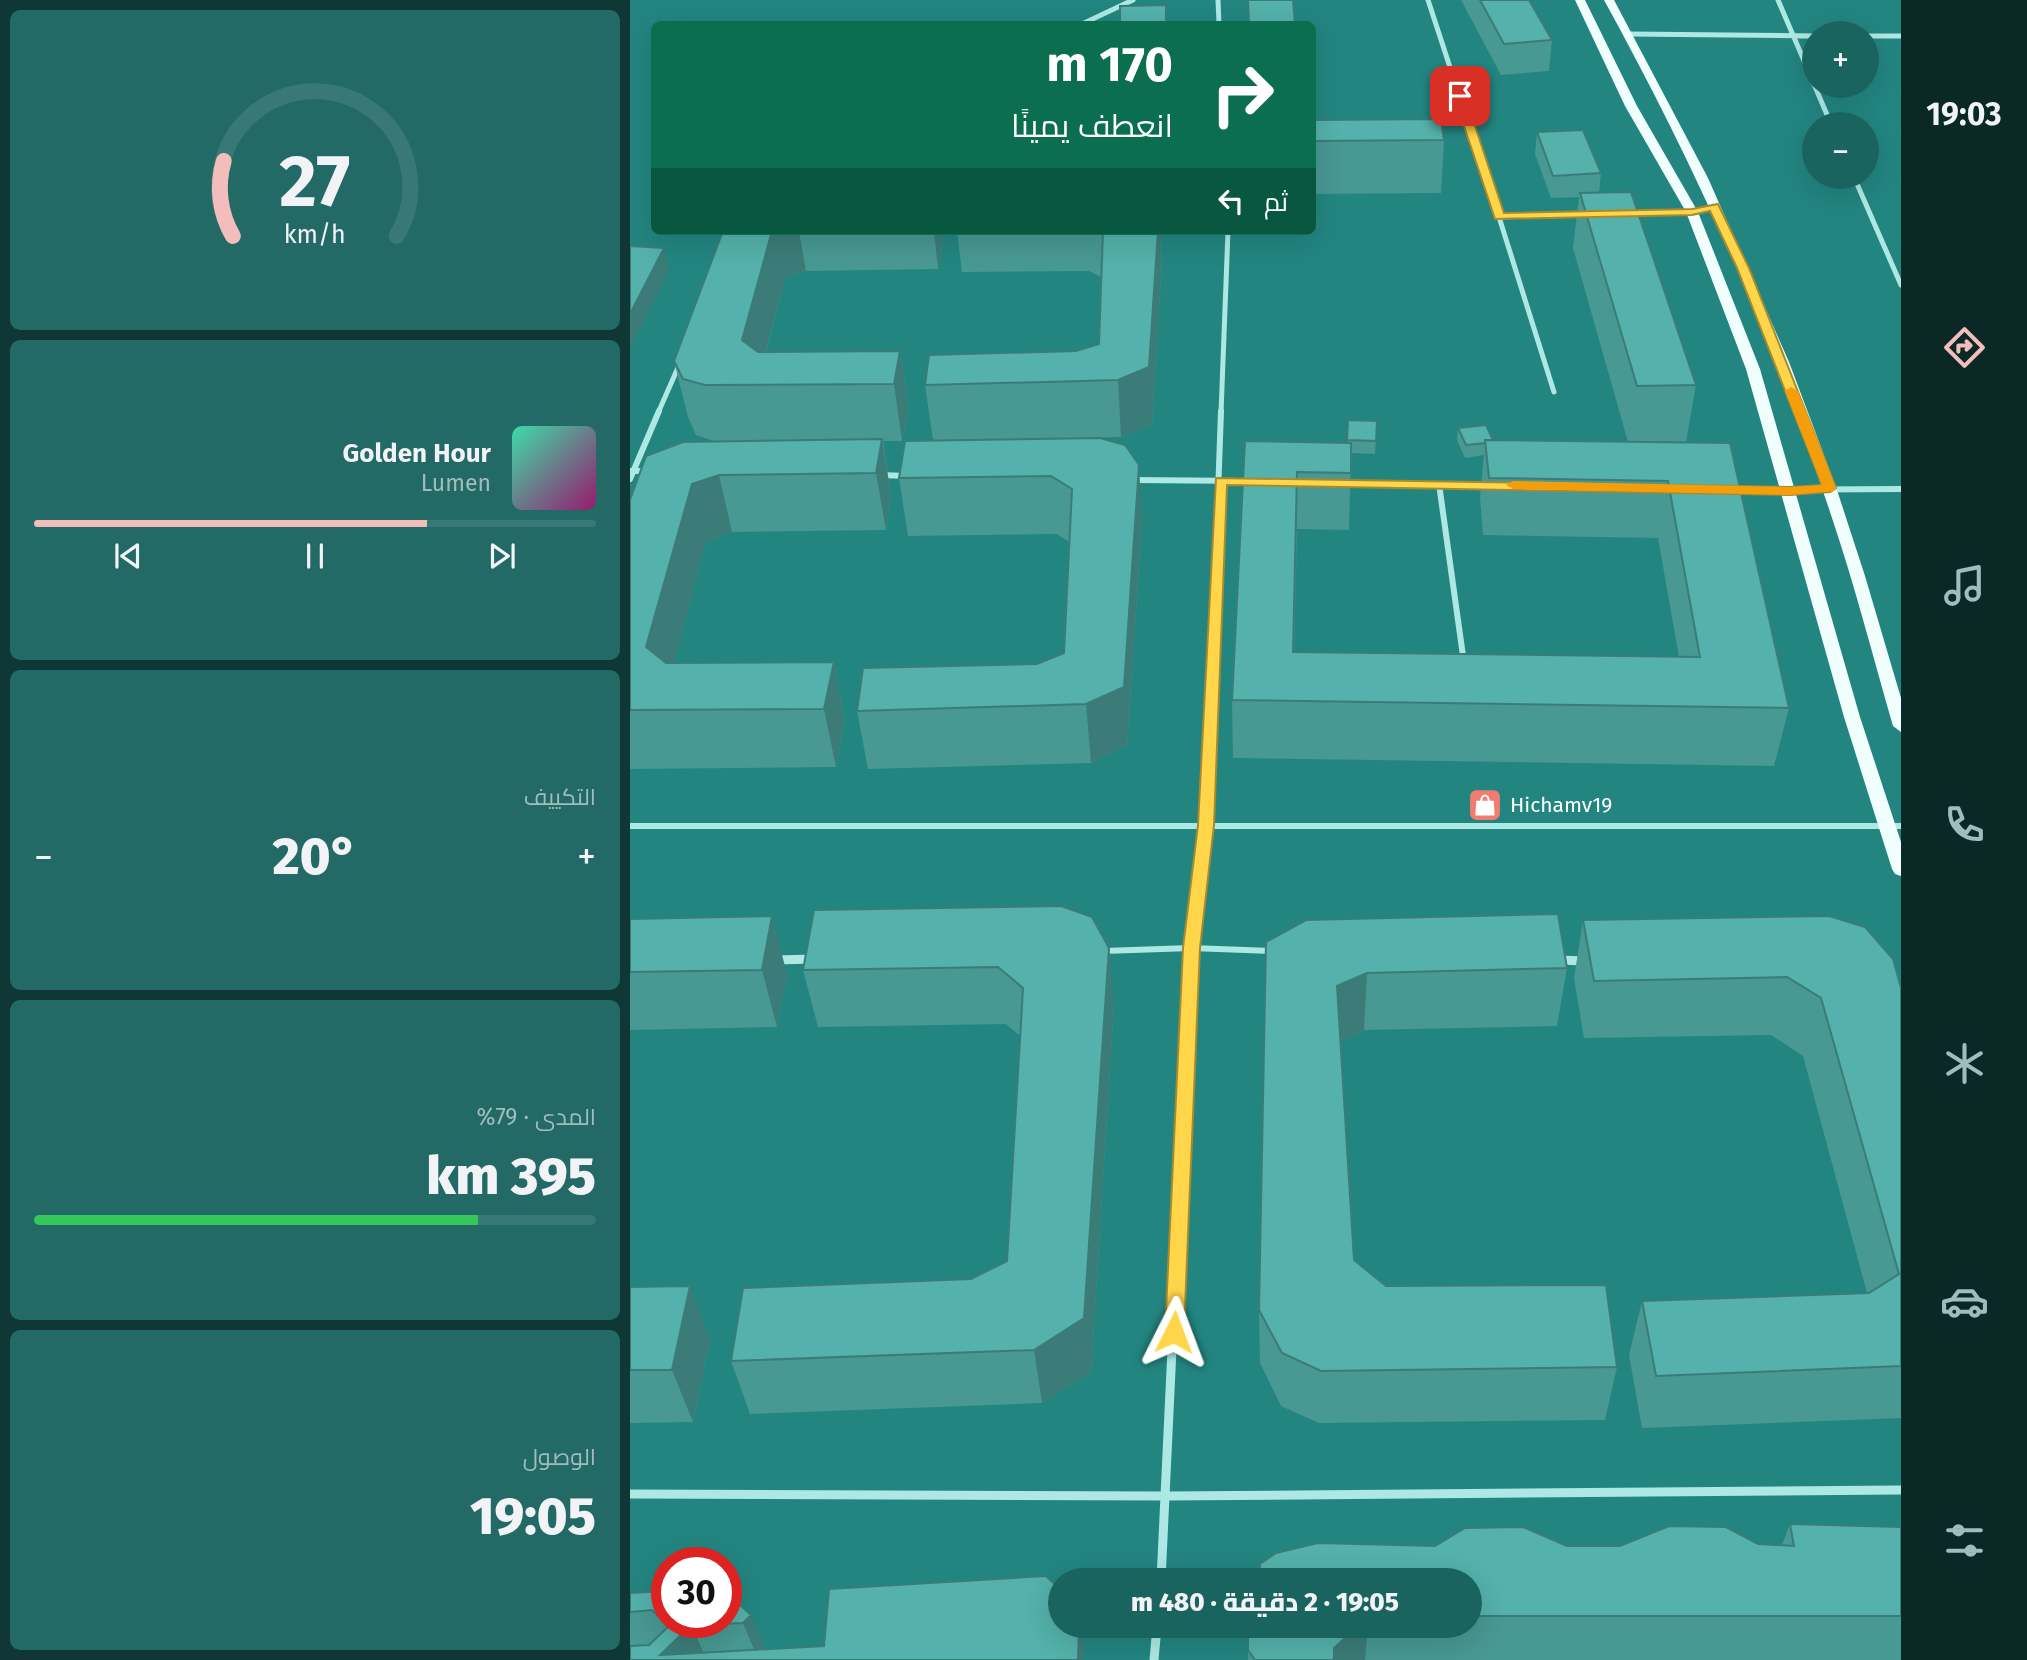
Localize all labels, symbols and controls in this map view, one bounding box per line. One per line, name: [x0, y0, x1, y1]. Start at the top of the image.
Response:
map controls: [1802, 21, 1879, 189]
button: +: [1802, 21, 1879, 98]
text: 170 m: [1046, 35, 1173, 94]
icon: right: [1197, 49, 1288, 140]
pin: [1430, 66, 1490, 126]
icon: arrive: [1441, 77, 1479, 115]
text: 19:03: [1926, 95, 2002, 133]
text: انعطف يمينًا: [1011, 107, 1173, 145]
button: −: [1802, 112, 1879, 189]
text: 27: [280, 138, 350, 225]
icon: left: [1212, 182, 1250, 220]
text: ثم: [1264, 187, 1288, 218]
text: km/h: [284, 220, 346, 250]
icon: directions: [1940, 323, 1989, 372]
text: Golden Hour: [343, 438, 491, 469]
text: Lumen: [421, 469, 491, 497]
icon: previous: [109, 537, 147, 575]
icon: pause: [296, 537, 334, 575]
icon: next: [483, 537, 521, 575]
icon: music: [1940, 561, 1989, 610]
text: التكييف: [524, 783, 596, 811]
shop icon: Hichamv19: [1466, 786, 1504, 824]
place label: Hichamv19: [1510, 792, 1612, 818]
icon: phone: [1940, 800, 1989, 849]
text: 20°: [272, 825, 358, 888]
text: −: [34, 834, 53, 880]
text: +: [577, 834, 596, 880]
icon: climate: [1940, 1039, 1989, 1088]
text: المدى · 79%: [476, 1103, 596, 1131]
text: 395 km: [426, 1145, 596, 1208]
icon: car: [1940, 1277, 1989, 1326]
position arrow: [1137, 1295, 1211, 1369]
text: الوصول: [523, 1443, 596, 1471]
text: 19:05: [470, 1485, 596, 1548]
icon: filters: [1940, 1516, 1989, 1565]
speed limit sign: 30: [651, 1547, 742, 1638]
text: 19:05 · 2 دقيقة · 480 m: [1131, 1587, 1399, 1618]

